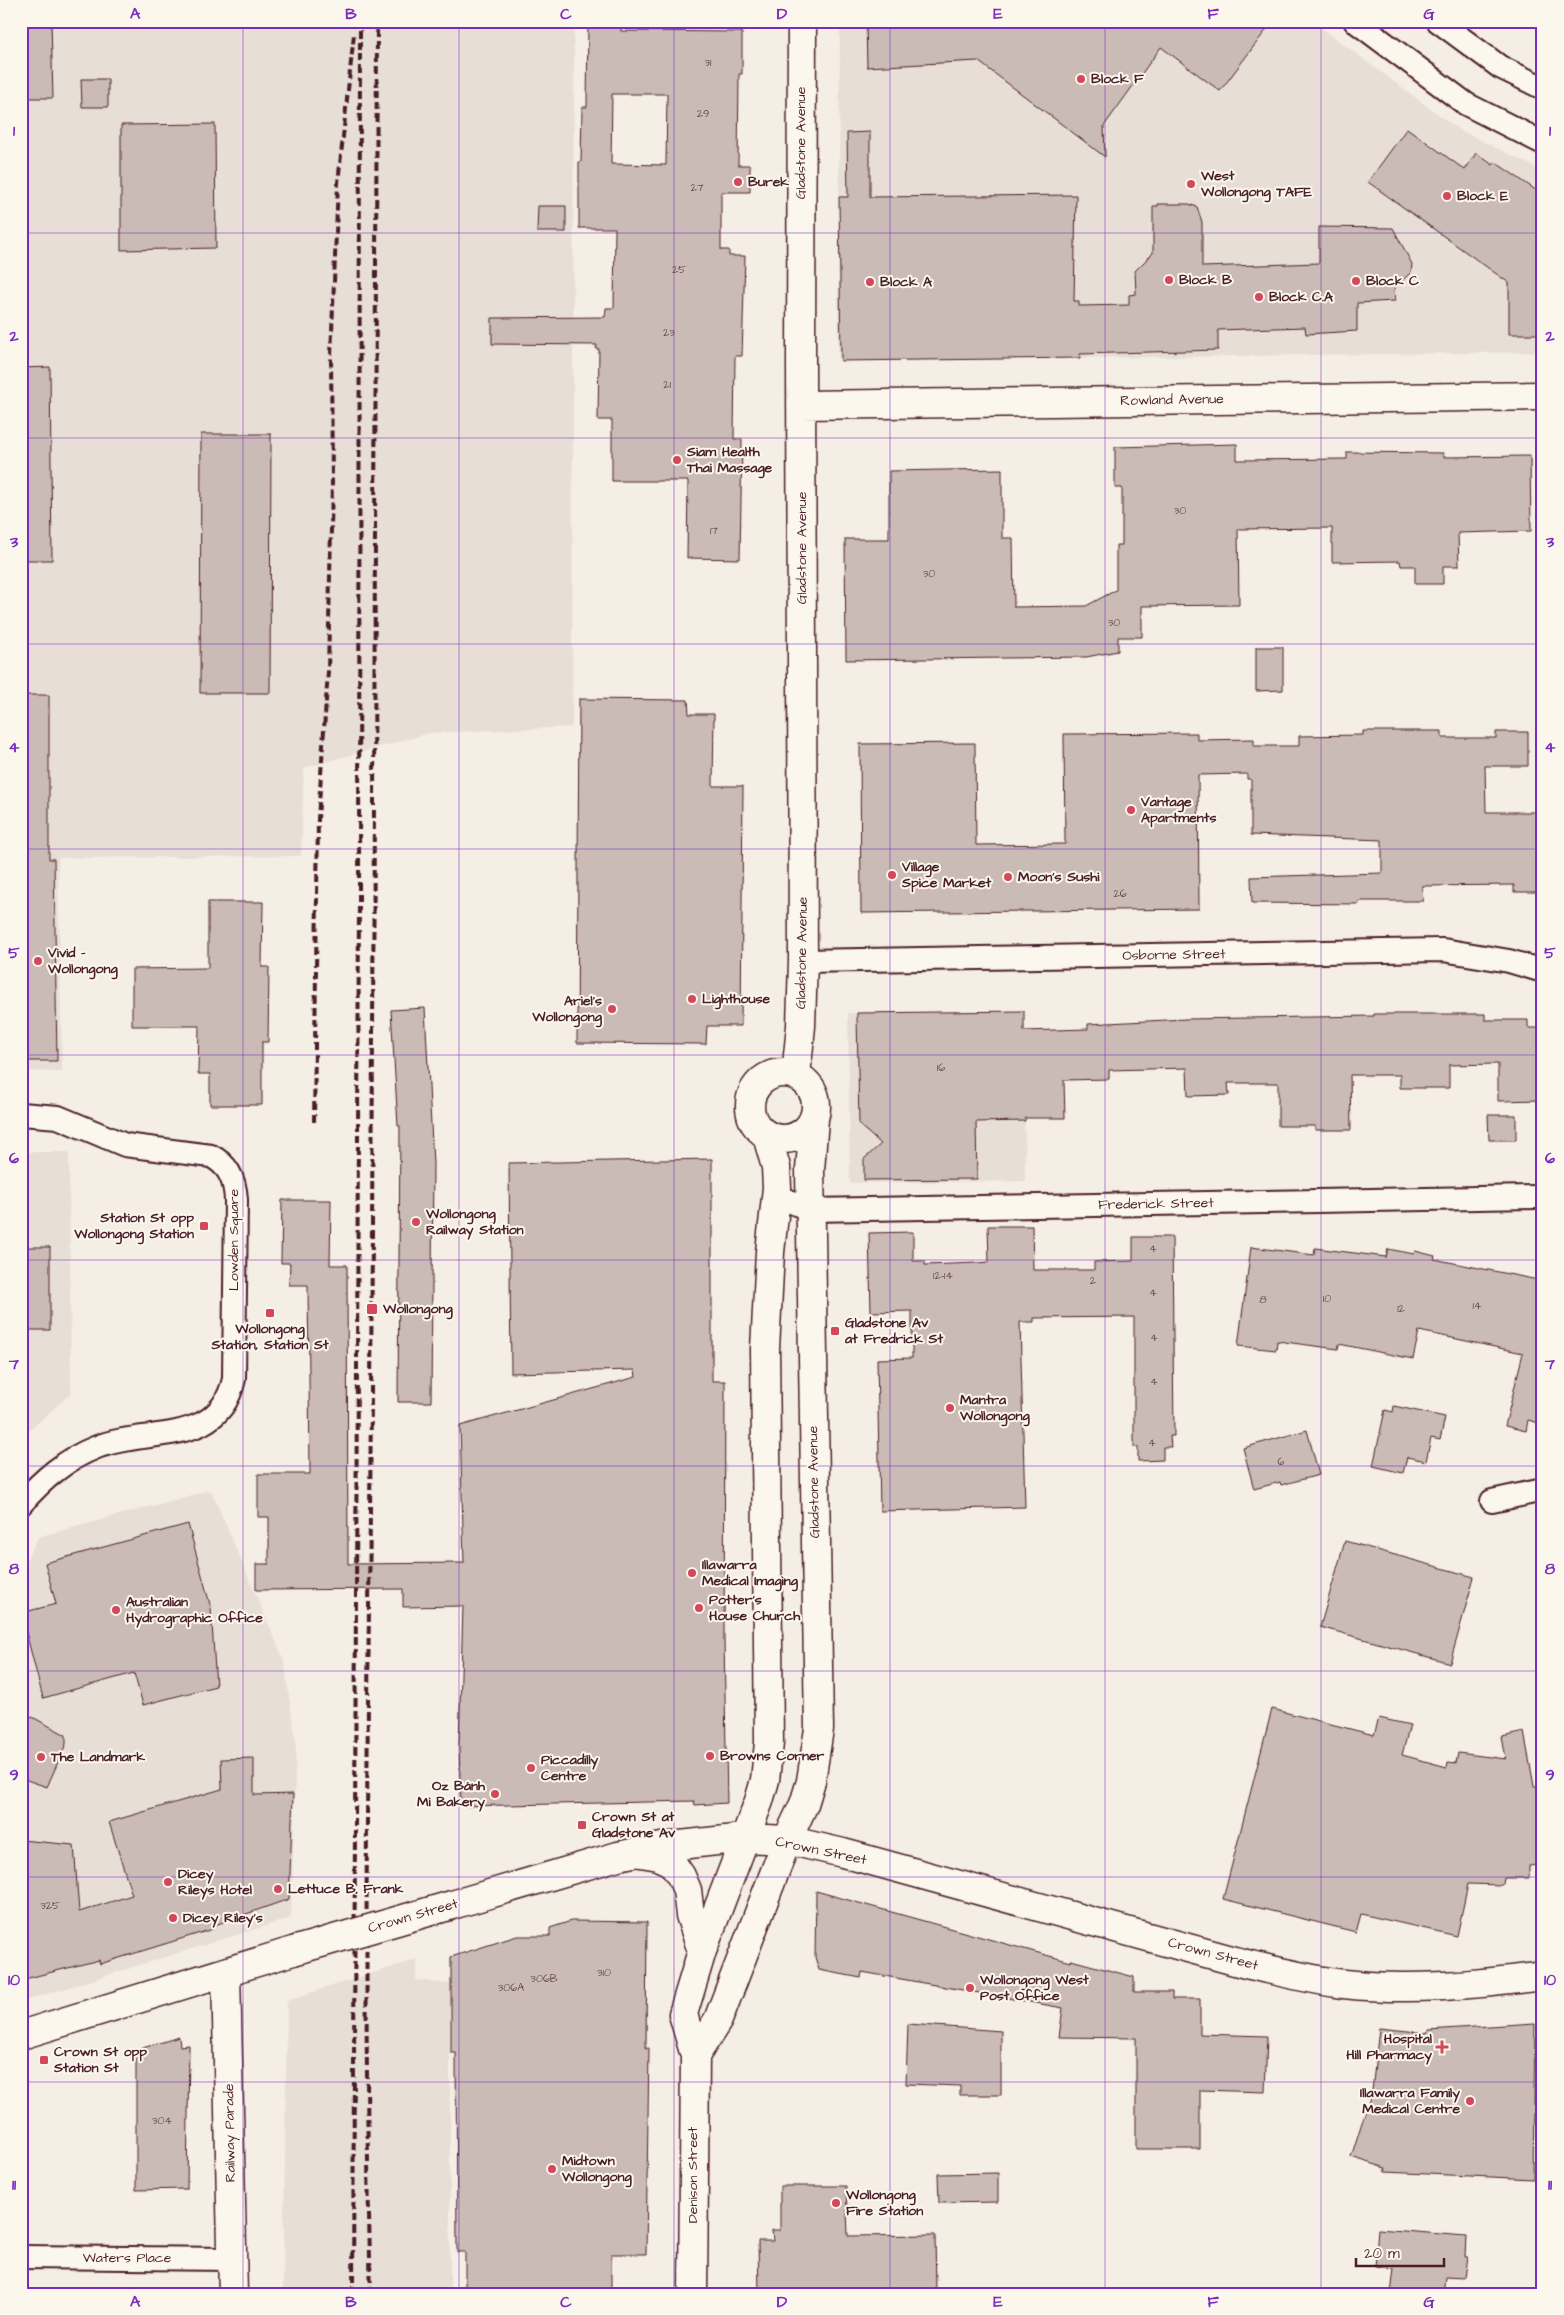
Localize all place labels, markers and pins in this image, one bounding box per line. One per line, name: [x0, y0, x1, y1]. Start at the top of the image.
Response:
place label: Block F: [1091, 69, 1144, 89]
marker: Block F: [1075, 73, 1087, 85]
place label: West Wollongong TAFE: [1200, 166, 1313, 203]
place label: Burek: [748, 172, 789, 192]
marker: Burek: [732, 176, 744, 188]
marker: West Wollongong TAFE: [1185, 178, 1197, 190]
place label: Block E: [1457, 186, 1509, 206]
marker: Block E: [1441, 190, 1453, 202]
place label: Block B: [1179, 270, 1232, 290]
place label: Block C: [1366, 271, 1419, 291]
place label: Block A: [880, 272, 933, 292]
marker: Block B: [1163, 274, 1175, 286]
marker: Block C: [1350, 275, 1362, 287]
marker: Block A: [864, 276, 876, 288]
place label: Block C.A: [1269, 287, 1334, 307]
marker: Block C.A: [1253, 291, 1265, 303]
place label: Siam Health Thai Massage: [686, 442, 773, 479]
marker: Siam Health Thai Massage: [671, 454, 683, 466]
place label: Vantage Apartments: [1140, 792, 1216, 828]
marker: Vantage Apartments: [1125, 804, 1137, 816]
place label: Village Spice Market: [901, 857, 992, 893]
place label: Moon’s Sushi: [1018, 867, 1100, 887]
marker: Village Spice Market: [886, 869, 898, 881]
marker: Moon’s Sushi: [1002, 871, 1014, 883]
place label: Vivid - Wollongong: [47, 943, 118, 980]
marker: Vivid - Wollongong: [32, 955, 44, 967]
place label: Lighthouse: [702, 989, 771, 1010]
place label: Ariel's Wollongong: [531, 991, 603, 1028]
marker: Lighthouse: [686, 993, 698, 1005]
marker: Ariel's Wollongong: [606, 1003, 618, 1015]
place label: Wollongong Railway Station: [425, 1204, 524, 1240]
place label: Station St opp Wollongong Station: [73, 1208, 194, 1245]
marker: Wollongong Railway Station: [410, 1216, 422, 1228]
marker: Station St opp Wollongong Station: [198, 1220, 210, 1232]
place label: Wollongong: [382, 1299, 453, 1320]
marker: Wollongong: [365, 1302, 379, 1316]
marker: Wollongong Station, Station St: [264, 1307, 276, 1319]
place label: Gladstone Av at Fredrick St: [844, 1313, 943, 1349]
place label: Wollongong Station, Station St: [210, 1319, 329, 1355]
marker: Gladstone Av at Fredrick St: [829, 1325, 841, 1337]
place label: Mantra Wollongong: [959, 1390, 1030, 1427]
marker: Mantra Wollongong: [944, 1402, 956, 1414]
place label: Illawarra Medical Imaging: [702, 1555, 799, 1592]
marker: Illawarra Medical Imaging: [686, 1567, 698, 1579]
place label: Potter's House Church: [709, 1590, 801, 1626]
place label: Australian Hydrographic Office: [126, 1592, 263, 1629]
marker: Potter's House Church: [693, 1602, 705, 1614]
marker: Australian Hydrographic Office: [110, 1604, 122, 1616]
place label: Browns Corner: [720, 1746, 825, 1766]
place label: The Landmark: [50, 1747, 146, 1767]
place label: Piccadilly Centre: [541, 1750, 599, 1786]
marker: Browns Corner: [704, 1750, 716, 1762]
marker: The Landmark: [35, 1751, 47, 1763]
marker: Piccadilly Centre: [525, 1762, 537, 1774]
place label: Oz Bánh Mì Bakery: [417, 1776, 486, 1812]
marker: Oz Bánh Mì Bakery: [489, 1788, 501, 1800]
place label: Crown St at Gladstone Av: [592, 1807, 676, 1843]
marker: Crown St at Gladstone Av: [576, 1819, 588, 1831]
place label: Dicey Rileys Hotel: [178, 1864, 253, 1900]
marker: Dicey Rileys Hotel: [162, 1876, 174, 1888]
place label: Lettuce B. Frank: [288, 1879, 404, 1899]
marker: Lettuce B. Frank: [272, 1883, 284, 1895]
place label: Dicey Riley's: [183, 1908, 263, 1928]
marker: Dicey Riley's: [167, 1912, 179, 1924]
place label: Wollongong West Post Office: [979, 1970, 1089, 2006]
marker: Wollongong West Post Office: [964, 1982, 976, 1994]
place label: Hospital Hill Pharmacy: [1346, 2029, 1433, 2065]
marker: Hospital Hill Pharmacy: [1436, 2041, 1448, 2053]
place label: Crown St opp Station St: [53, 2042, 147, 2078]
marker: Crown St opp Station St: [38, 2054, 50, 2066]
place label: Illawarra Family Medical Centre: [1360, 2083, 1460, 2119]
marker: Illawarra Family Medical Centre: [1464, 2095, 1476, 2107]
place label: Midtown Wollongong: [561, 2151, 632, 2188]
marker: Midtown Wollongong: [546, 2163, 558, 2175]
place label: Wollongong Fire Station: [845, 2185, 923, 2221]
marker: Wollongong Fire Station: [830, 2197, 842, 2209]

